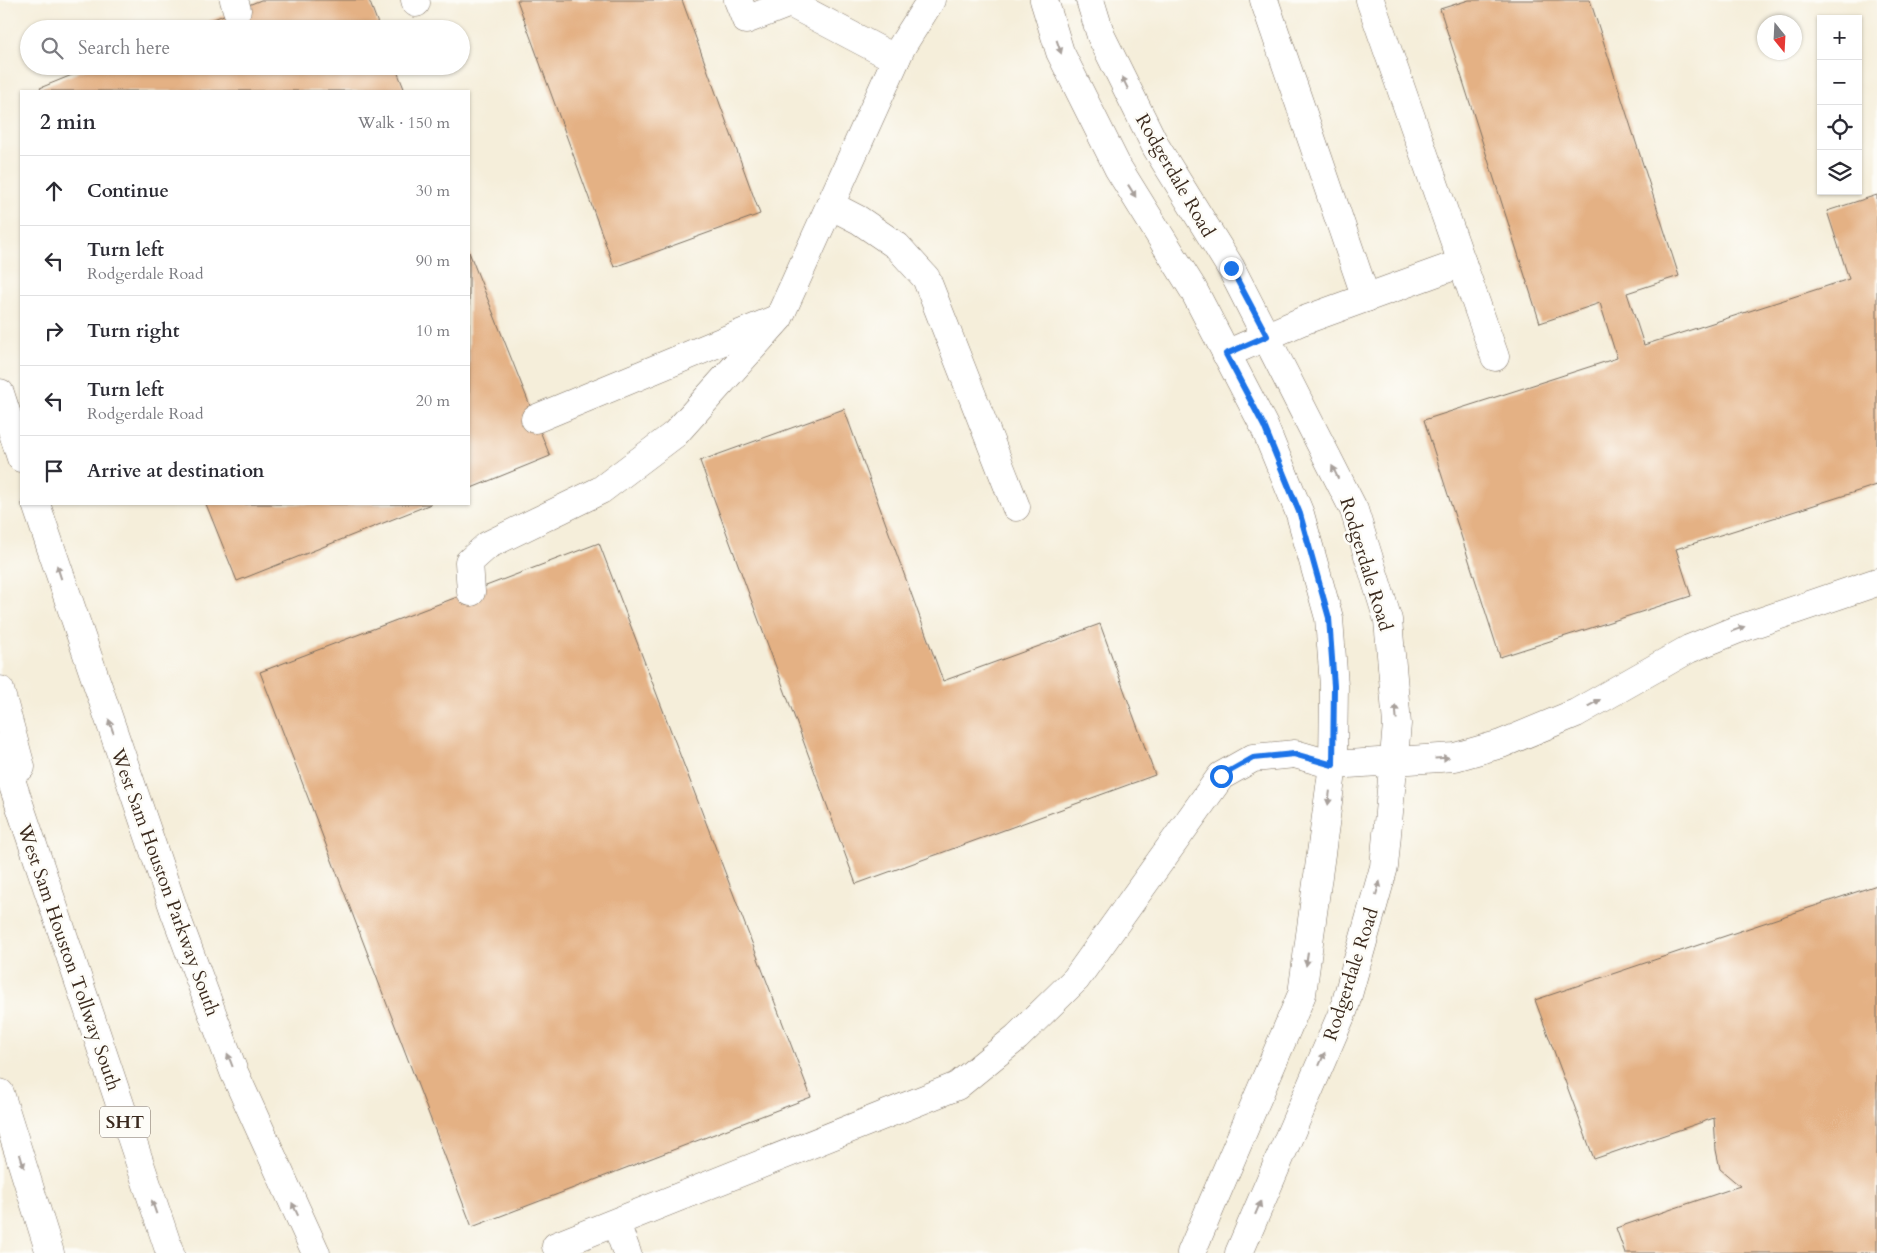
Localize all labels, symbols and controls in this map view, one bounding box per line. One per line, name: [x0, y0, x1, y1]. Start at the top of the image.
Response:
north arrow: [1757, 15, 1802, 60]
map controls: [1817, 15, 1862, 195]
button: +: [1817, 15, 1862, 60]
search box: [20, 20, 470, 75]
icon: search: [38, 34, 66, 62]
text: Search here: [78, 35, 170, 61]
one-way arrow: [1056, 39, 1063, 54]
button: −: [1817, 60, 1862, 105]
one-way arrow: [1120, 76, 1128, 90]
button: locate: [1817, 105, 1862, 150]
text: 2 min: [40, 108, 96, 137]
street label: Rodgerdale Road: [1129, 109, 1221, 242]
text: Walk · 150 m: [358, 112, 450, 134]
button: layers: [1817, 150, 1862, 195]
icon: ahead: [40, 177, 68, 205]
text: Continue: [87, 178, 169, 204]
text: 30 m: [416, 180, 450, 202]
one-way arrow: [1127, 185, 1137, 198]
text: Turn left: [87, 237, 164, 263]
icon: left: [40, 247, 68, 275]
text: 90 m: [416, 250, 450, 272]
route end: [1220, 257, 1243, 280]
text: Rodgerdale Road: [87, 263, 204, 285]
icon: right: [40, 317, 68, 345]
text: Turn right: [87, 318, 179, 344]
text: 10 m: [416, 320, 450, 342]
text: Turn left: [87, 377, 164, 403]
icon: left: [40, 387, 68, 415]
text: 20 m: [416, 390, 450, 412]
text: Rodgerdale Road: [87, 403, 204, 425]
icon: arrive: [40, 457, 68, 485]
text: Arrive at destination: [87, 458, 264, 484]
one-way arrow: [1331, 465, 1339, 479]
street label: Rodgerdale Road: [1333, 494, 1399, 634]
one-way arrow: [54, 564, 62, 579]
one-way arrow: [1731, 625, 1746, 632]
one-way arrow: [1586, 699, 1601, 707]
one-way arrow: [1391, 704, 1399, 720]
one-way arrow: [106, 718, 114, 733]
street label: West Sam Houston Parkway South: [104, 744, 226, 1020]
one-way arrow: [1434, 753, 1450, 761]
route start: [1210, 765, 1233, 788]
one-way arrow: [1325, 790, 1333, 806]
street label: West Sam Houston Tollway South: [11, 820, 127, 1095]
one-way arrow: [1374, 880, 1382, 895]
street label: Rodgerdale Road: [1317, 904, 1385, 1044]
one-way arrow: [1303, 951, 1311, 967]
one-way arrow: [226, 1052, 234, 1067]
one-way arrow: [1319, 1052, 1327, 1066]
road number: SHT: [100, 1106, 150, 1138]
one-way arrow: [18, 1154, 26, 1169]
one-way arrow: [150, 1199, 158, 1214]
one-way arrow: [1254, 1200, 1262, 1215]
one-way arrow: [291, 1202, 299, 1216]

